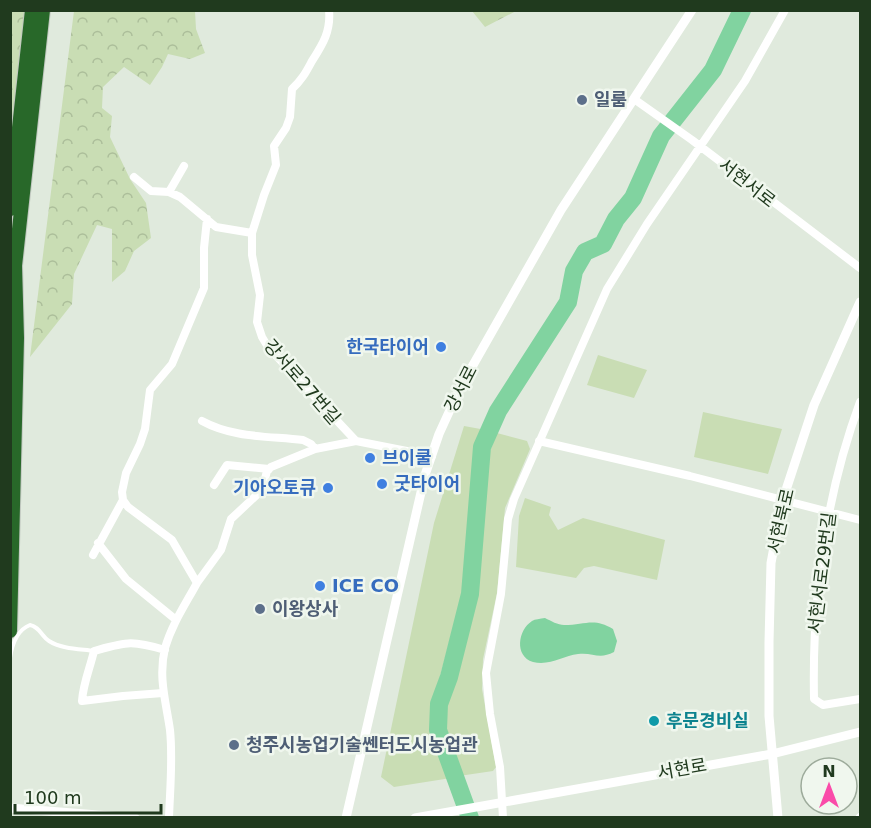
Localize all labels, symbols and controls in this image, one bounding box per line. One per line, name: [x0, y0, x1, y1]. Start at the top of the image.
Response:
place label: 일룸: [594, 89, 627, 110]
marker: 일룸: [575, 93, 589, 107]
street label: 서현서로: [715, 154, 780, 211]
street label: 강서로27번길: [260, 335, 345, 428]
place label: 한국타이어: [346, 336, 429, 357]
marker: 한국타이어: [434, 340, 448, 354]
street label: 강서로: [440, 362, 481, 416]
place label: 브이쿨: [382, 447, 432, 468]
marker: 브이쿨: [363, 451, 377, 465]
place label: 굿타이어: [394, 473, 460, 494]
place label: 기아오토큐: [233, 477, 316, 498]
marker: 굿타이어: [375, 477, 389, 491]
marker: 기아오토큐: [321, 481, 335, 495]
street label: 서현북로: [763, 486, 798, 556]
street label: 서현서로29번길: [804, 511, 839, 635]
place label: ICE CO: [332, 575, 399, 596]
marker: ICE CO: [313, 579, 327, 593]
place label: 이왕상사: [272, 598, 339, 619]
marker: 이왕상사: [253, 602, 267, 616]
place label: 후문경비실: [666, 710, 749, 731]
marker: 후문경비실: [647, 714, 661, 728]
place label: 청주시농업기술쎈터도시농업관: [246, 734, 478, 755]
marker: 청주시농업기술쎈터도시농업관: [227, 738, 241, 752]
street label: 서현로: [656, 754, 708, 783]
north arrow: [799, 756, 859, 816]
text: N: [822, 762, 836, 781]
scale bar: [15, 777, 160, 815]
text: 100 m: [24, 787, 82, 808]

